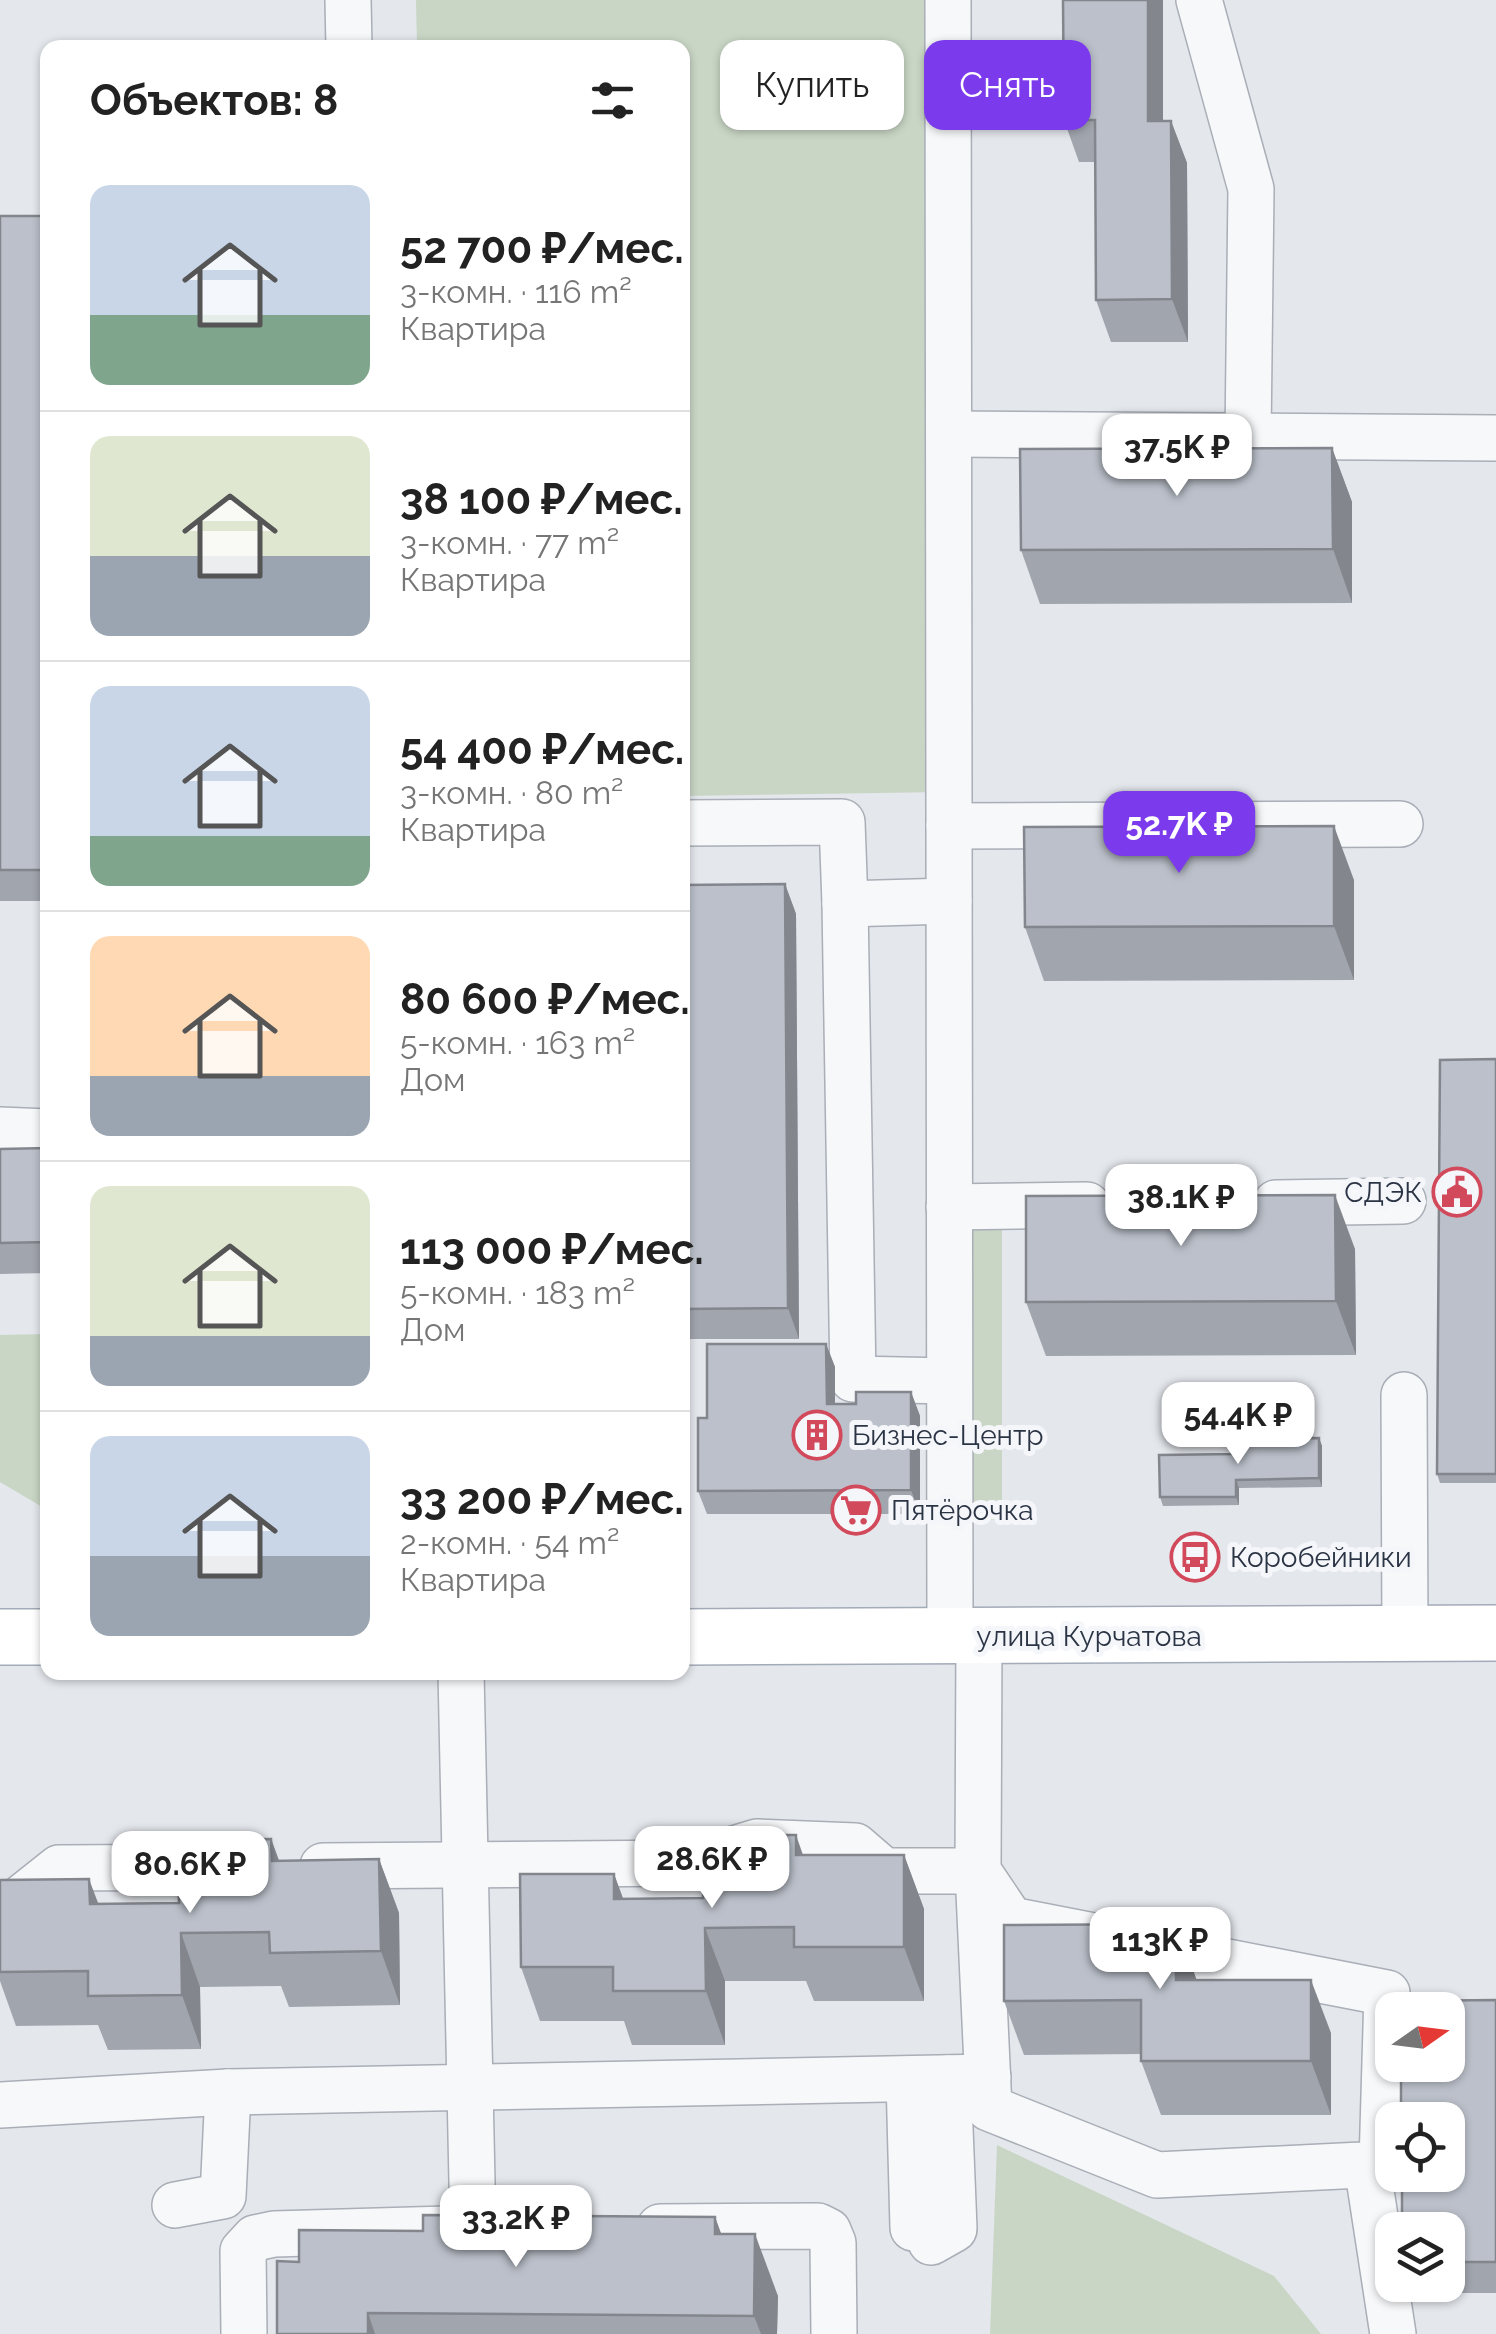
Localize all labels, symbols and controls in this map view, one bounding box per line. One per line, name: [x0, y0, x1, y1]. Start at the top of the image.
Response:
chip: Купить: [720, 40, 904, 130]
chip: Снять: [924, 40, 1091, 130]
icon: filters: [585, 73, 640, 128]
text: Объектов: 8: [90, 76, 338, 125]
text: 52 700 ₽/мес.: [400, 224, 684, 273]
icon: home: [170, 225, 290, 345]
text: 3-комн. · 116 m²: [400, 273, 632, 310]
text: Квартира: [400, 310, 546, 347]
pin: 37.5K ₽: [1085, 414, 1269, 499]
text: 37.5K ₽: [1124, 428, 1230, 465]
text: 38 100 ₽/мес.: [400, 475, 683, 524]
icon: home: [170, 476, 290, 596]
text: 3-комн. · 77 m²: [400, 524, 619, 561]
text: Квартира: [400, 561, 546, 598]
text: 54 400 ₽/мес.: [400, 725, 684, 774]
icon: home: [170, 726, 290, 846]
text: 3-комн. · 80 m²: [400, 774, 623, 811]
pin: 52.7K ₽: [1087, 791, 1271, 876]
text: 52.7K ₽: [1125, 805, 1233, 842]
text: Квартира: [400, 811, 546, 848]
text: 80 600 ₽/мес.: [400, 975, 690, 1024]
icon: home: [170, 976, 290, 1096]
text: 5-комн. · 163 m²: [400, 1024, 635, 1061]
text: Дом: [400, 1061, 465, 1098]
pin: 38.1K ₽: [1089, 1164, 1273, 1249]
public building icon: СДЭК: [1431, 1166, 1483, 1218]
place label: СДЭК: [1344, 1176, 1422, 1209]
text: 38.1K ₽: [1127, 1178, 1235, 1215]
text: 113 000 ₽/мес.: [400, 1225, 704, 1274]
icon: home: [170, 1226, 290, 1346]
text: 5-комн. · 183 m²: [400, 1274, 635, 1311]
text: Дом: [400, 1311, 465, 1348]
pin: 54.4K ₽: [1146, 1382, 1330, 1467]
text: 54.4K ₽: [1184, 1396, 1292, 1433]
building icon: Бизнес-Центр: [791, 1409, 843, 1461]
place label: Бизнес-Центр: [852, 1419, 1044, 1452]
text: 33 200 ₽/мес.: [400, 1475, 684, 1524]
icon: home: [170, 1476, 290, 1596]
supermarket icon: Пятёрочка: [830, 1484, 882, 1536]
place label: Пятёрочка: [891, 1494, 1033, 1527]
text: 2-комн. · 54 m²: [400, 1524, 619, 1561]
bus stop icon: Коробейники: [1169, 1531, 1221, 1583]
place label: Коробейники: [1230, 1541, 1412, 1574]
text: Квартира: [400, 1561, 546, 1598]
street label: улица Курчатова: [976, 1620, 1202, 1653]
pin: 28.6K ₽: [620, 1826, 804, 1911]
pin: 80.6K ₽: [98, 1831, 282, 1916]
text: 28.6K ₽: [656, 1840, 768, 1877]
text: 80.6K ₽: [134, 1845, 246, 1882]
pin: 113K ₽: [1079, 1907, 1241, 1992]
text: 113K ₽: [1112, 1921, 1208, 1958]
north arrow: [1375, 1992, 1465, 2082]
map controls: [1375, 1992, 1465, 2302]
button: locate: [1375, 2102, 1465, 2192]
pin: 33.2K ₽: [424, 2185, 608, 2270]
text: 33.2K ₽: [462, 2199, 570, 2236]
button: layers: [1375, 2212, 1465, 2302]

